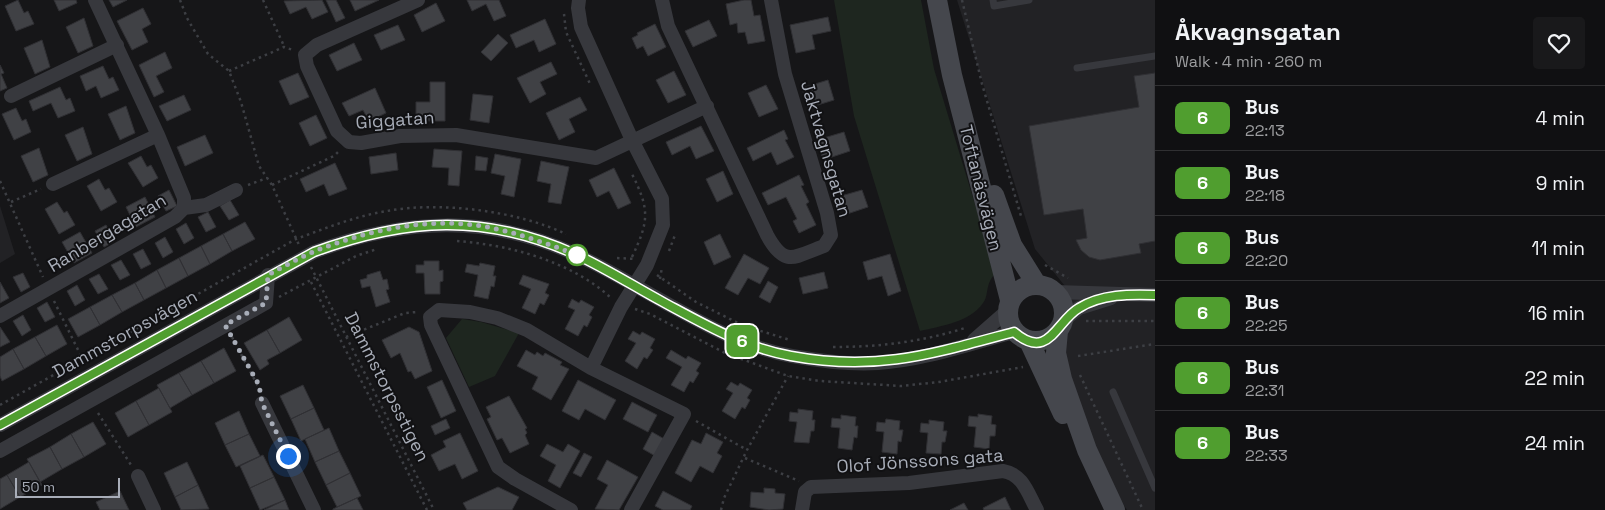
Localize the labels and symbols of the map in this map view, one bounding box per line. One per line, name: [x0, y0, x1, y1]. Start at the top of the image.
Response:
street label: Jaktvagnsgatan: [796, 78, 857, 220]
street label: Giggatan: [355, 105, 435, 134]
street label: Toftanäsvägen: [955, 123, 1008, 253]
street label: Ranbergagatan: [43, 188, 170, 277]
unlabelled marker: [566, 244, 588, 266]
street label: Dammstorpsvägen: [48, 284, 201, 383]
street label: Dammstorpsstigen: [340, 308, 435, 465]
line badge: 6: [726, 325, 758, 357]
street label: Olof Jönssons gata: [836, 443, 1004, 478]
your location: [276, 444, 301, 469]
scale bar: [15, 475, 120, 498]

